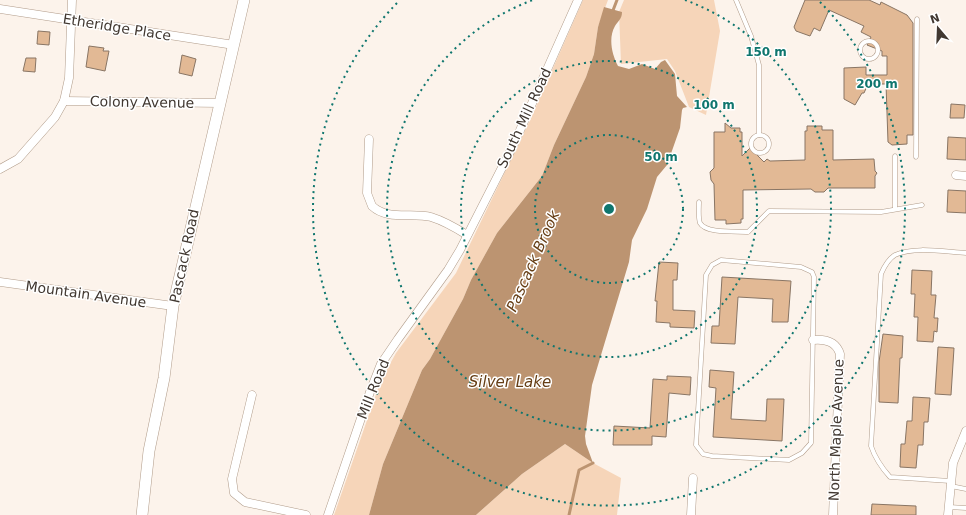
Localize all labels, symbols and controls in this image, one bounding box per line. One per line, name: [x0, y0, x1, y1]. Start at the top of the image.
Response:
north arrow: [918, 8, 958, 48]
street label: Etheridge Place: [62, 11, 172, 43]
text: N: [928, 11, 941, 27]
text: 150 m: [745, 45, 787, 59]
street label: South Mill Road: [494, 65, 554, 171]
text: 200 m: [856, 77, 898, 91]
street label: Colony Avenue: [90, 93, 194, 111]
text: 100 m: [693, 98, 735, 112]
text: 50 m: [644, 150, 678, 164]
centre of rings: [602, 202, 616, 216]
water label: Pascack Brook: [503, 206, 564, 314]
street label: Pascack Road: [166, 208, 202, 304]
street label: Mountain Avenue: [25, 278, 147, 310]
street label: Mill Road: [354, 357, 392, 421]
street label: North Maple Avenue: [826, 359, 846, 501]
water label: Silver Lake: [469, 373, 551, 391]

